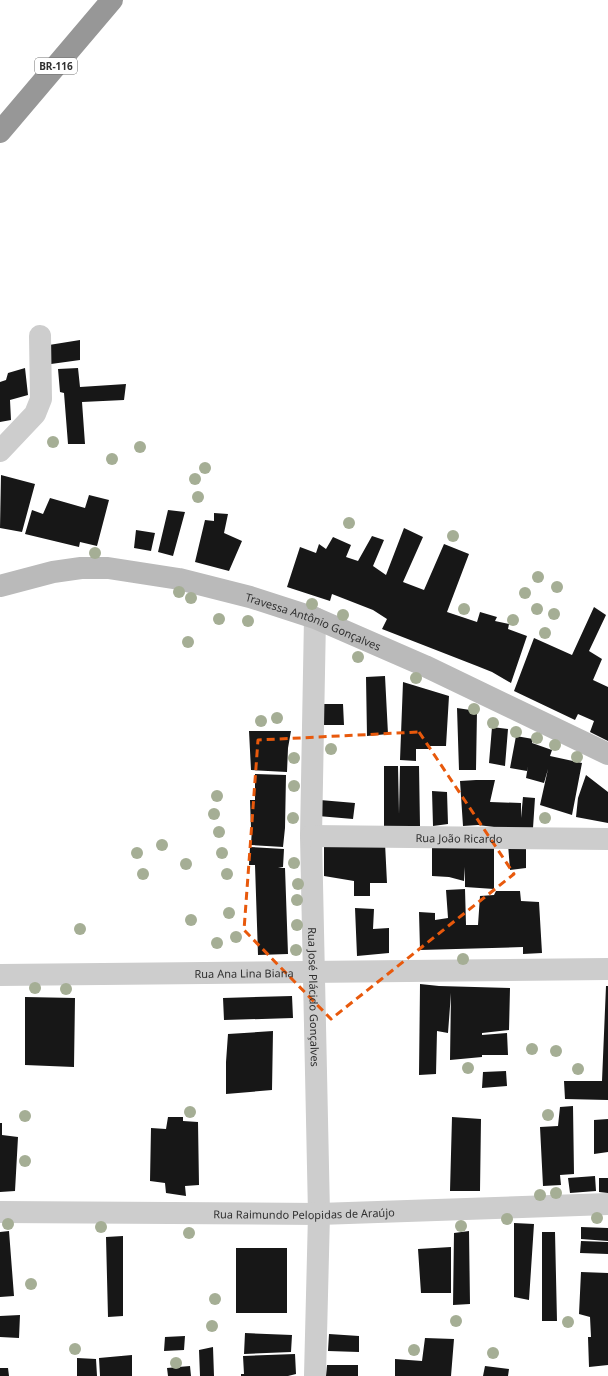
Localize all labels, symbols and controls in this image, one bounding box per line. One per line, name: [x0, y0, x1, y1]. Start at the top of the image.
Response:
road number: BR-116: [35, 58, 77, 74]
street label: Travessa Antônio Gonçalves: [244, 589, 384, 653]
street label: Rua João Ricardo: [415, 830, 503, 845]
street label: Rua José Plácido Gonçalves: [305, 927, 323, 1067]
street label: Rua Ana Lina Biana: [194, 965, 294, 981]
street label: Rua Raimundo Pelopidas de Araújo: [213, 1204, 395, 1222]

